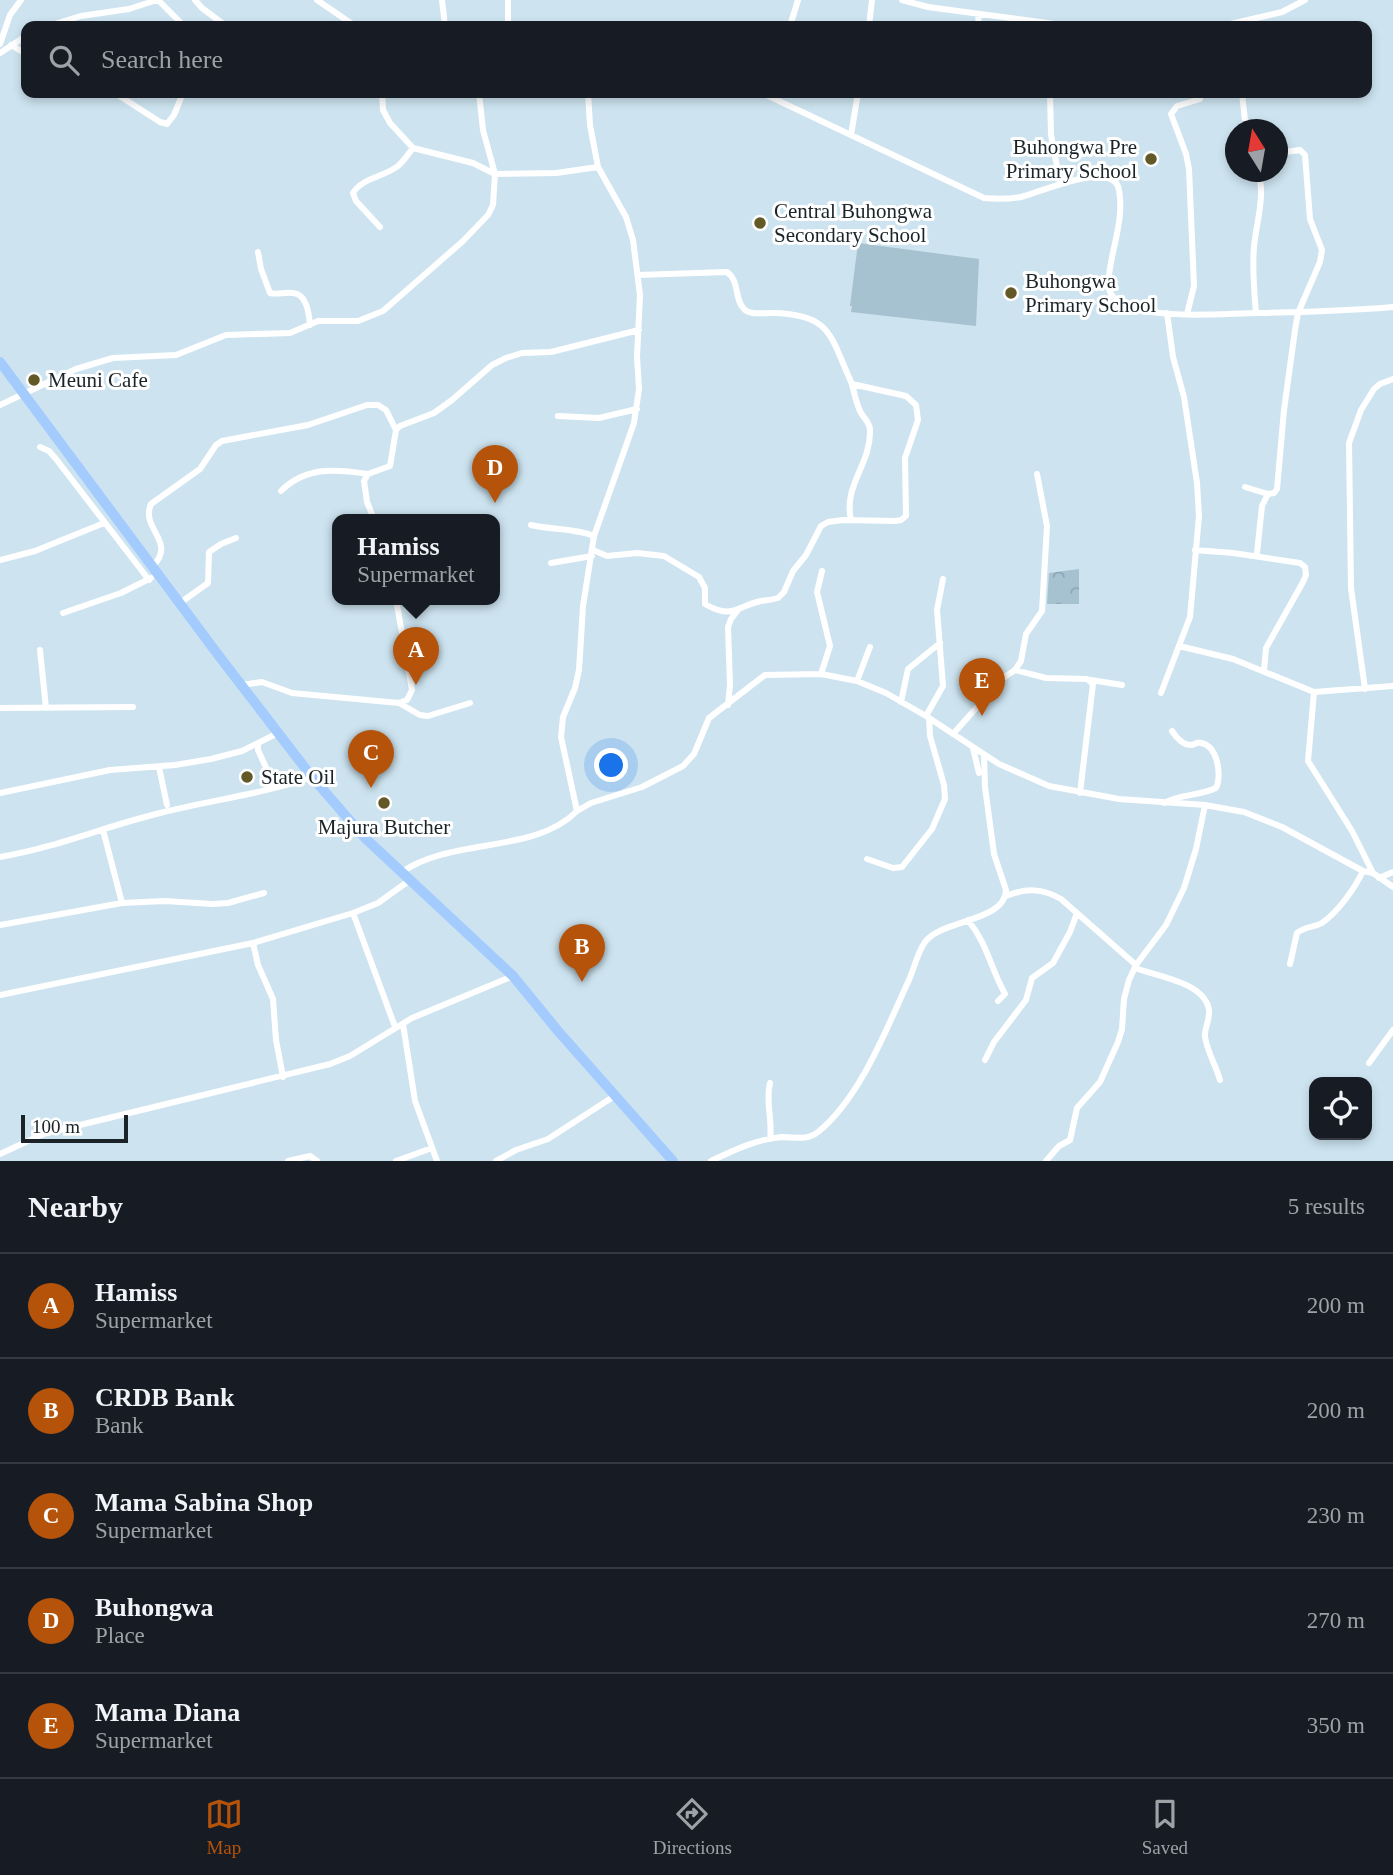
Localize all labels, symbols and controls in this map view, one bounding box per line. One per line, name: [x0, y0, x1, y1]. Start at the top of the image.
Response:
search box: [21, 21, 1372, 98]
icon: search: [45, 41, 83, 79]
text: Search here: [101, 45, 223, 74]
north arrow: [1225, 119, 1288, 182]
place label: Buhongwa Pre Primary School: [1006, 135, 1137, 183]
marker: Buhongwa Pre Primary School: [1143, 151, 1159, 167]
place label: Central Buhongwa Secondary School: [774, 199, 933, 247]
marker: Central Buhongwa Secondary School: [752, 215, 768, 231]
place label: Buhongwa Primary School: [1025, 269, 1156, 317]
marker: Buhongwa Primary School: [1003, 285, 1019, 301]
place label: Meuni Cafe: [48, 368, 148, 392]
marker: Meuni Cafe: [26, 372, 42, 388]
pin: D: [472, 445, 518, 503]
popup: [332, 514, 500, 605]
text: Hamiss: [357, 532, 440, 561]
text: Supermarket: [357, 562, 475, 587]
pin: A: [393, 627, 439, 685]
pin: E: [959, 658, 1005, 716]
pin: C: [348, 730, 394, 788]
your location: [594, 748, 628, 782]
place label: State Oil: [261, 765, 335, 789]
marker: State Oil: [239, 769, 255, 785]
marker: Majura Butcher: [376, 795, 392, 811]
place label: Majura Butcher: [318, 815, 450, 839]
pin: B: [559, 924, 605, 982]
map controls: [1309, 1077, 1372, 1140]
button: locate: [1309, 1077, 1372, 1140]
scale bar: [21, 1112, 128, 1144]
text: 100 m: [32, 1116, 80, 1137]
text: Nearby: [28, 1190, 123, 1223]
text: 5 results: [1288, 1194, 1365, 1219]
text: Hamiss: [95, 1278, 177, 1307]
text: A: [43, 1293, 59, 1318]
text: 200 m: [1307, 1293, 1365, 1318]
text: Supermarket: [95, 1308, 213, 1333]
text: CRDB Bank: [95, 1383, 234, 1412]
text: B: [43, 1398, 59, 1423]
text: 200 m: [1307, 1398, 1365, 1423]
text: Bank: [95, 1413, 144, 1438]
text: Mama Sabina Shop: [95, 1488, 313, 1517]
text: C: [43, 1503, 59, 1528]
text: 230 m: [1307, 1503, 1365, 1528]
text: Supermarket: [95, 1518, 213, 1543]
text: Buhongwa: [95, 1593, 214, 1622]
text: D: [43, 1608, 59, 1633]
text: 270 m: [1307, 1608, 1365, 1633]
text: Place: [95, 1623, 145, 1648]
text: Mama Diana: [95, 1698, 240, 1727]
text: E: [43, 1713, 59, 1738]
text: 350 m: [1307, 1713, 1365, 1738]
text: Supermarket: [95, 1728, 213, 1753]
tab: Map: [205, 1795, 243, 1859]
tab: Directions: [653, 1795, 732, 1859]
tab: Saved: [1142, 1795, 1188, 1859]

